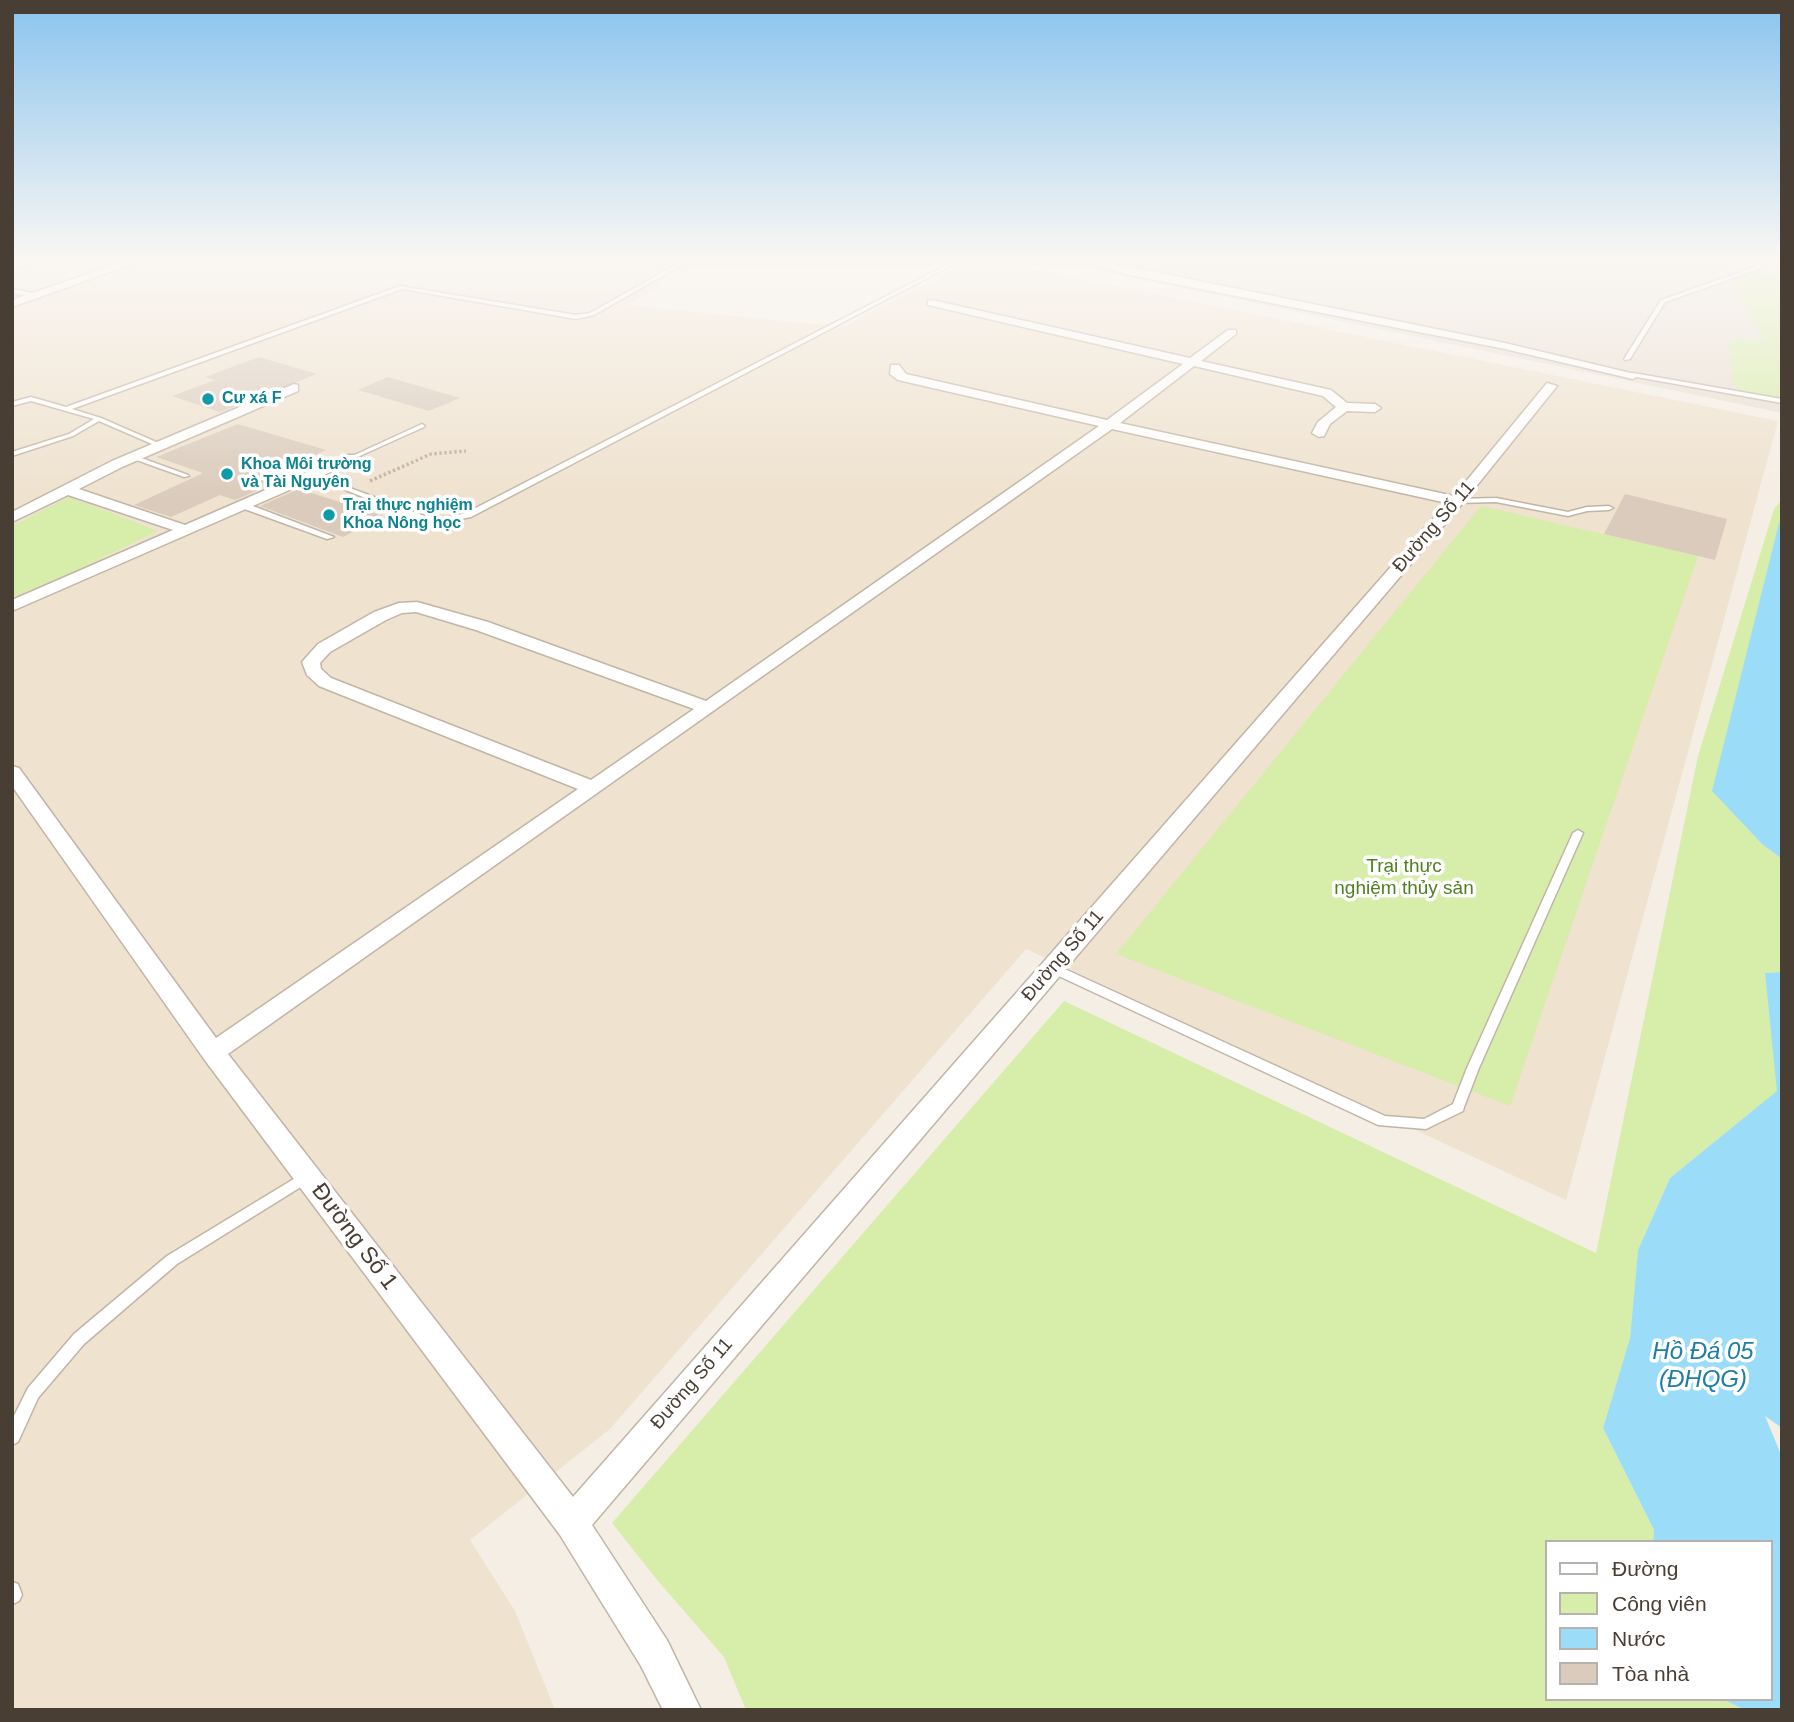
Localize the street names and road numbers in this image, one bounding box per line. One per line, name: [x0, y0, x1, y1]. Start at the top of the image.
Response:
street label: Đường Số 11: [1388, 477, 1480, 577]
street label: Đường Số 11: [1017, 906, 1109, 1006]
street label: Đường Số 1: [305, 1178, 403, 1296]
street label: Đường Số 11: [646, 1334, 738, 1434]

